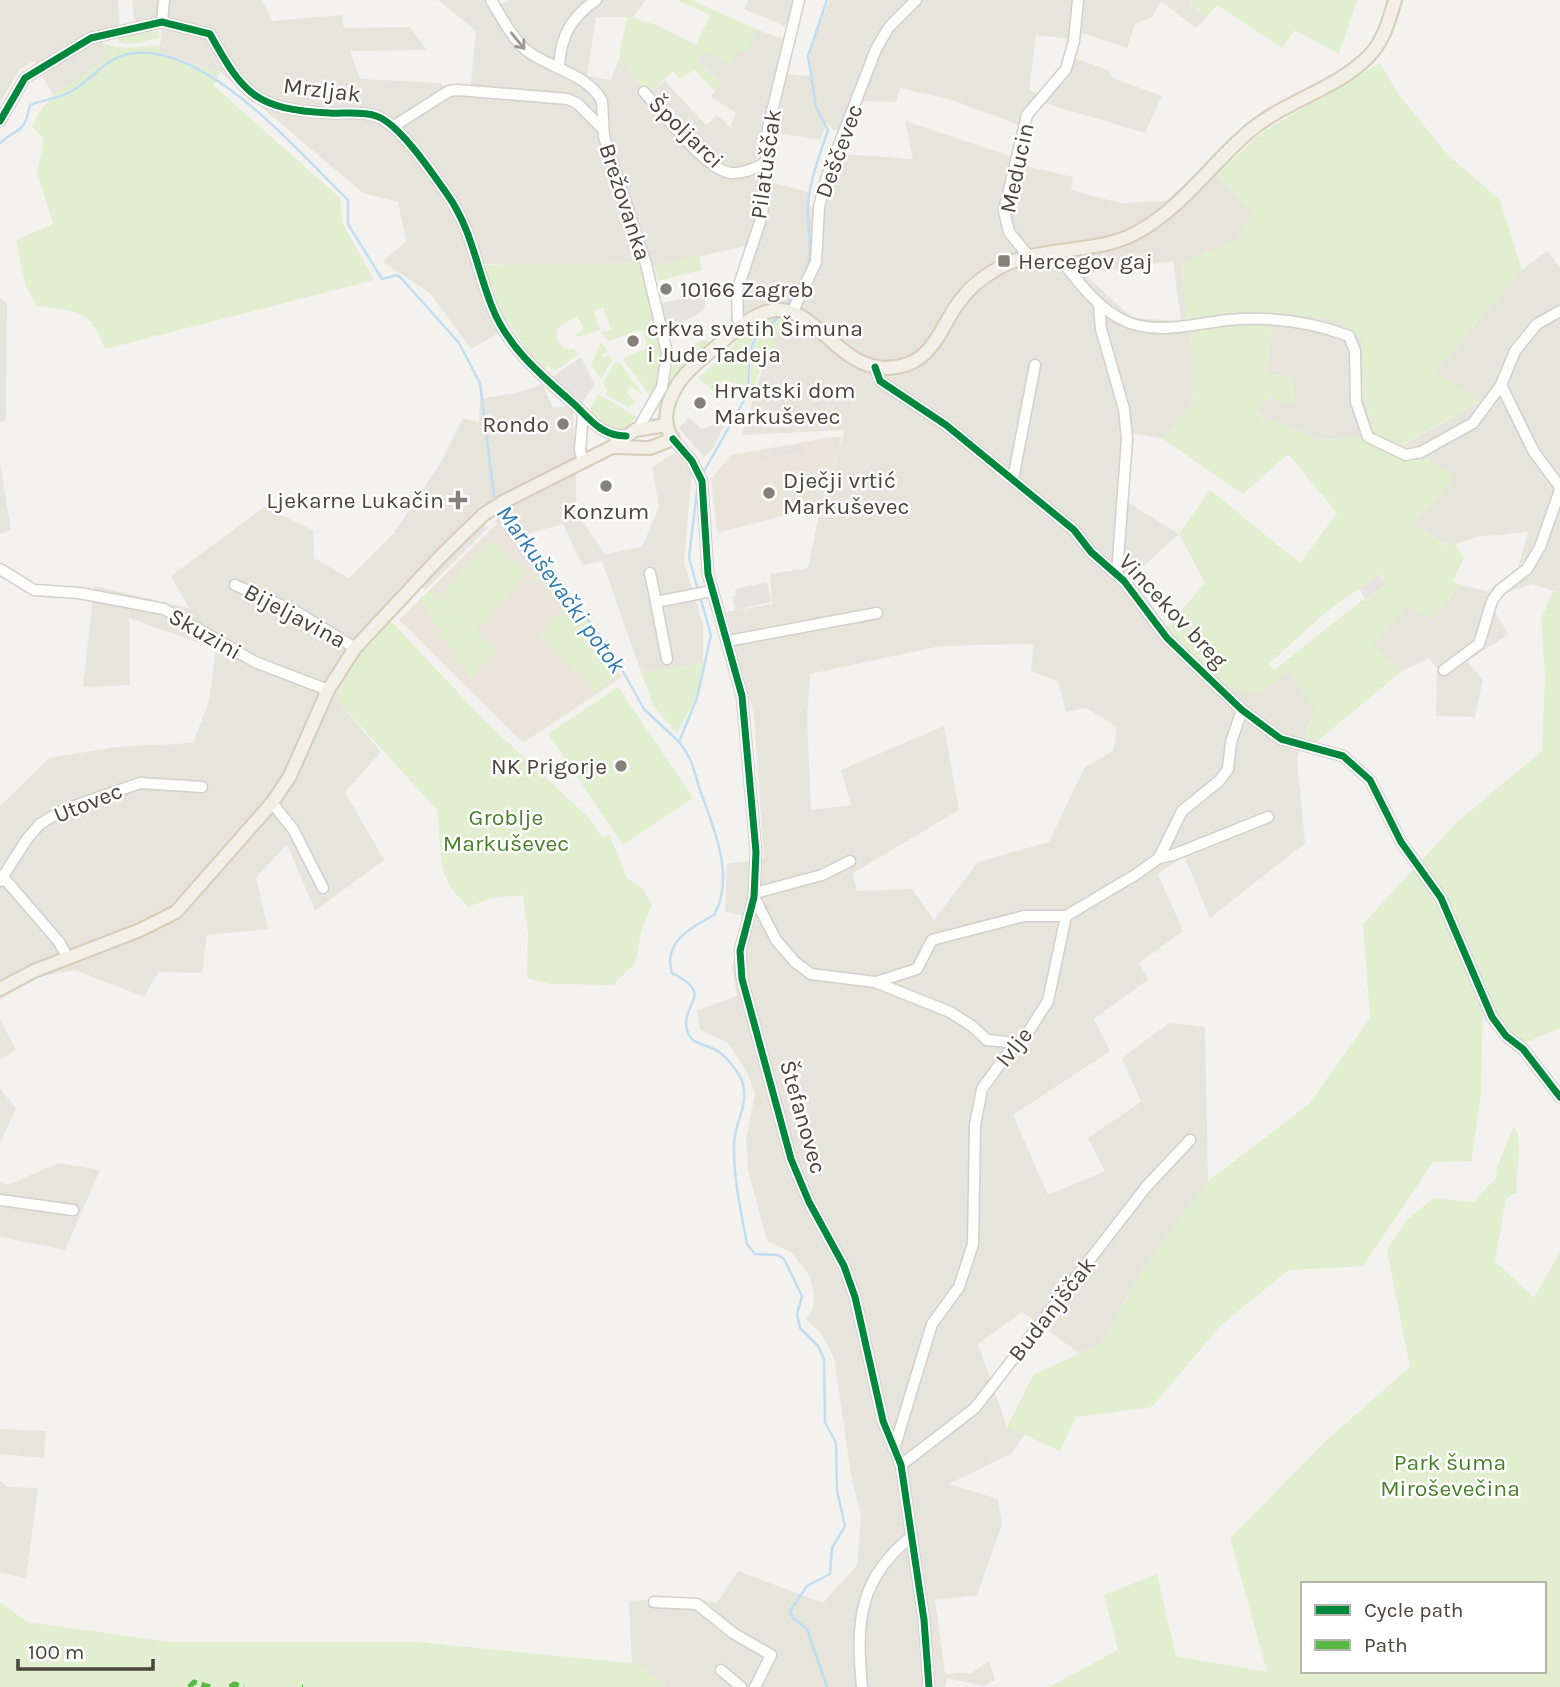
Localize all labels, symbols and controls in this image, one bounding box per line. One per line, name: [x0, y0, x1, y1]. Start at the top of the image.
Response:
one-way arrow: [511, 31, 526, 49]
street label: Mrzljak: [282, 72, 362, 108]
street label: Špoljarci: [643, 90, 729, 174]
street label: Deščevec: [810, 100, 868, 202]
street label: Pilatuščak: [745, 107, 787, 221]
street label: Meducin: [994, 120, 1040, 216]
street label: Brežovanka: [593, 140, 657, 264]
place label: Hercegov gaj: [1018, 248, 1153, 275]
marker: Hercegov gaj: [996, 253, 1012, 269]
place label: 10166 Zagreb: [680, 276, 814, 303]
marker: 10166 Zagreb: [658, 281, 674, 297]
place label: crkva svetih Šimuna i Jude Tadeja: [647, 315, 863, 368]
marker: crkva svetih Šimuna i Jude Tadeja: [625, 333, 641, 349]
place label: Hrvatski dom Markuševec: [714, 377, 856, 430]
marker: Hrvatski dom Markuševec: [692, 395, 708, 411]
place label: Rondo: [482, 411, 549, 438]
marker: Rondo: [555, 416, 571, 432]
place label: Dječji vrtić Markuševec: [783, 467, 909, 520]
marker: Konzum: [598, 478, 614, 494]
marker: Dječji vrtić Markuševec: [761, 485, 777, 501]
place label: Ljekarne Lukačin: [266, 487, 444, 514]
marker: Ljekarne Lukačin: [450, 492, 466, 508]
place label: Konzum: [563, 498, 649, 525]
water label: Markuševački potok: [491, 499, 632, 679]
street label: Vincekov breg: [1113, 548, 1233, 674]
street label: Bijeljavina: [239, 578, 351, 654]
street label: Skuzini: [164, 602, 246, 666]
place label: NK Prigorje: [491, 753, 607, 780]
marker: NK Prigorje: [613, 758, 629, 774]
street label: Utovec: [50, 777, 126, 829]
park label: Groblje Markuševec: [443, 804, 569, 857]
street label: Ivlje: [990, 1022, 1038, 1072]
street label: Štefanovec: [774, 1057, 832, 1177]
street label: Budanjščak: [1003, 1251, 1101, 1367]
park label: Park šuma Miroševečina: [1380, 1449, 1520, 1502]
legend: [1301, 1582, 1546, 1673]
text: Cycle path: [1364, 1598, 1464, 1622]
scale bar: [18, 1628, 152, 1672]
text: Path: [1364, 1633, 1408, 1657]
text: 100 m: [28, 1640, 85, 1664]

